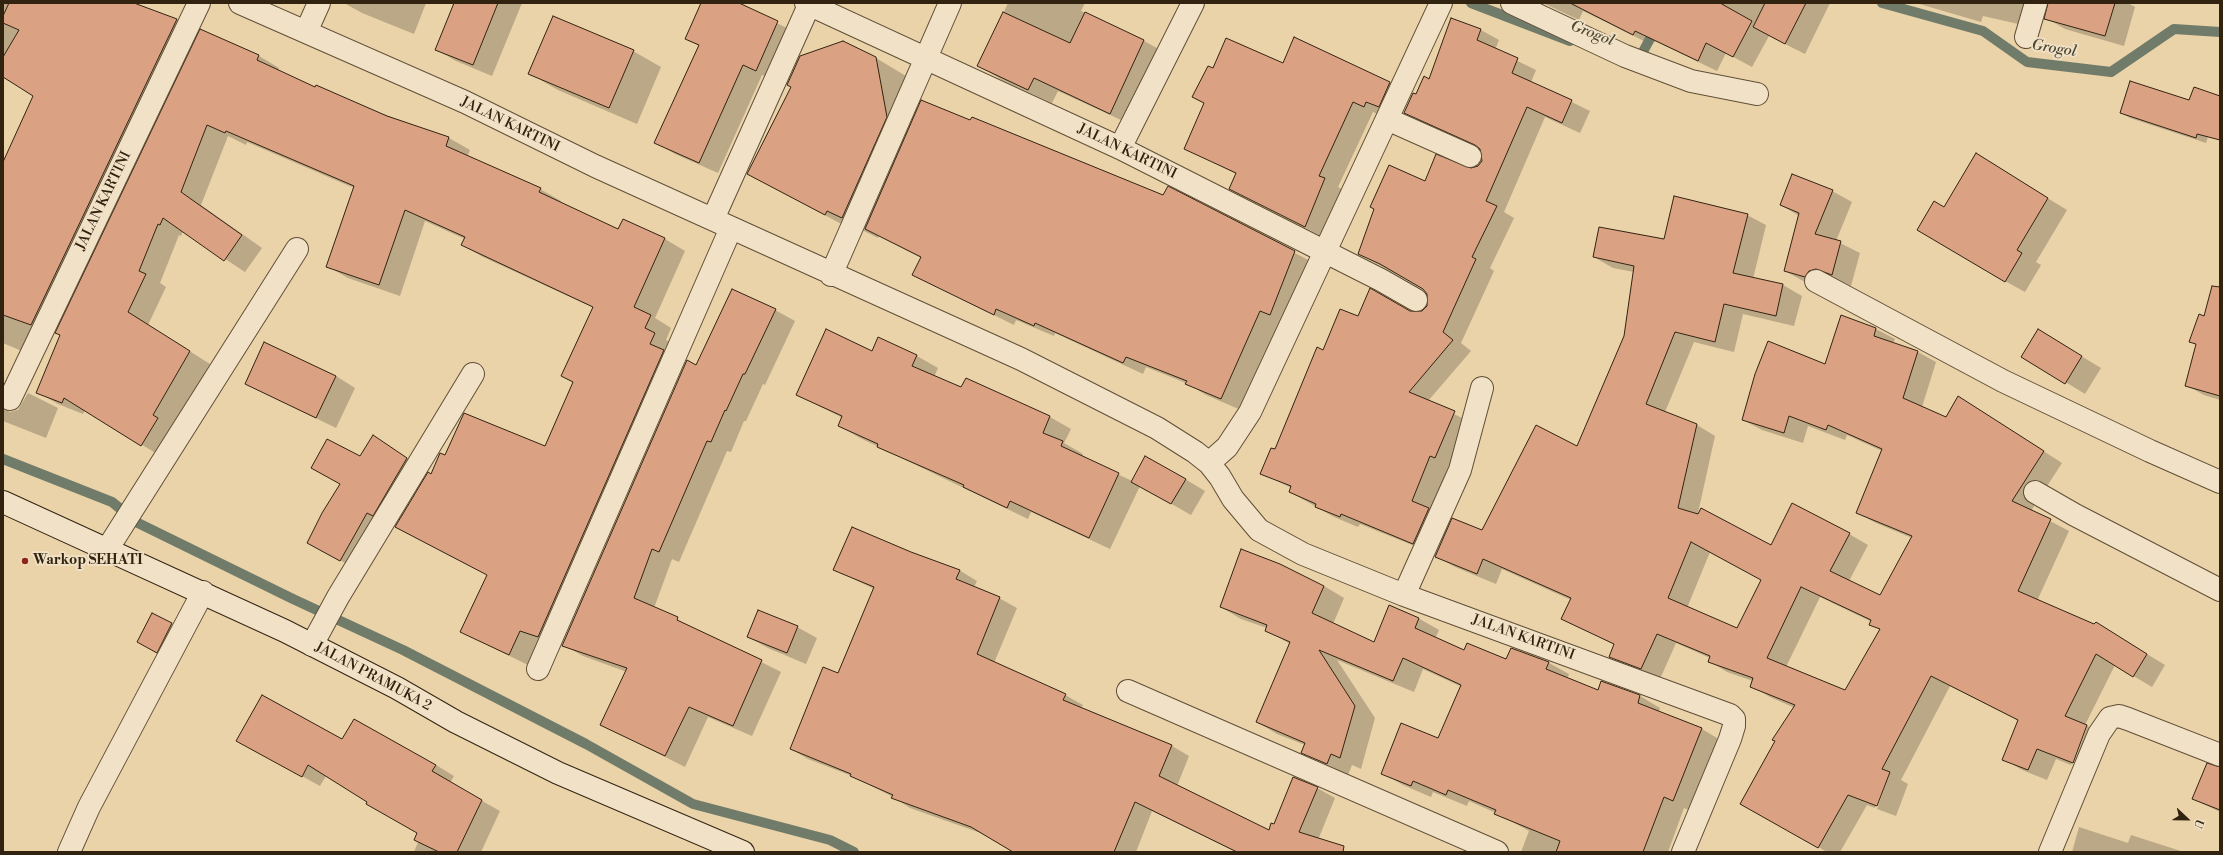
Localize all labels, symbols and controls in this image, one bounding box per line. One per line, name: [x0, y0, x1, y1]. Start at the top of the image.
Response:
water label: Grogol: [1568, 17, 1616, 51]
water label: Grogol: [2030, 37, 2078, 61]
street label: JALAN KARTINI: [458, 94, 562, 156]
street label: JALAN KARTINI: [1075, 121, 1179, 183]
street label: JALAN KARTINI: [73, 149, 135, 253]
place label: Warkop SEHATI: [33, 553, 143, 569]
marker: Warkop SEHATI: [20, 556, 30, 566]
street label: JALAN KARTINI: [1469, 612, 1577, 664]
street label: JALAN PRAMUKA 2: [312, 639, 434, 715]
north arrow: [2167, 799, 2207, 839]
text: U: [2190, 817, 2206, 830]

